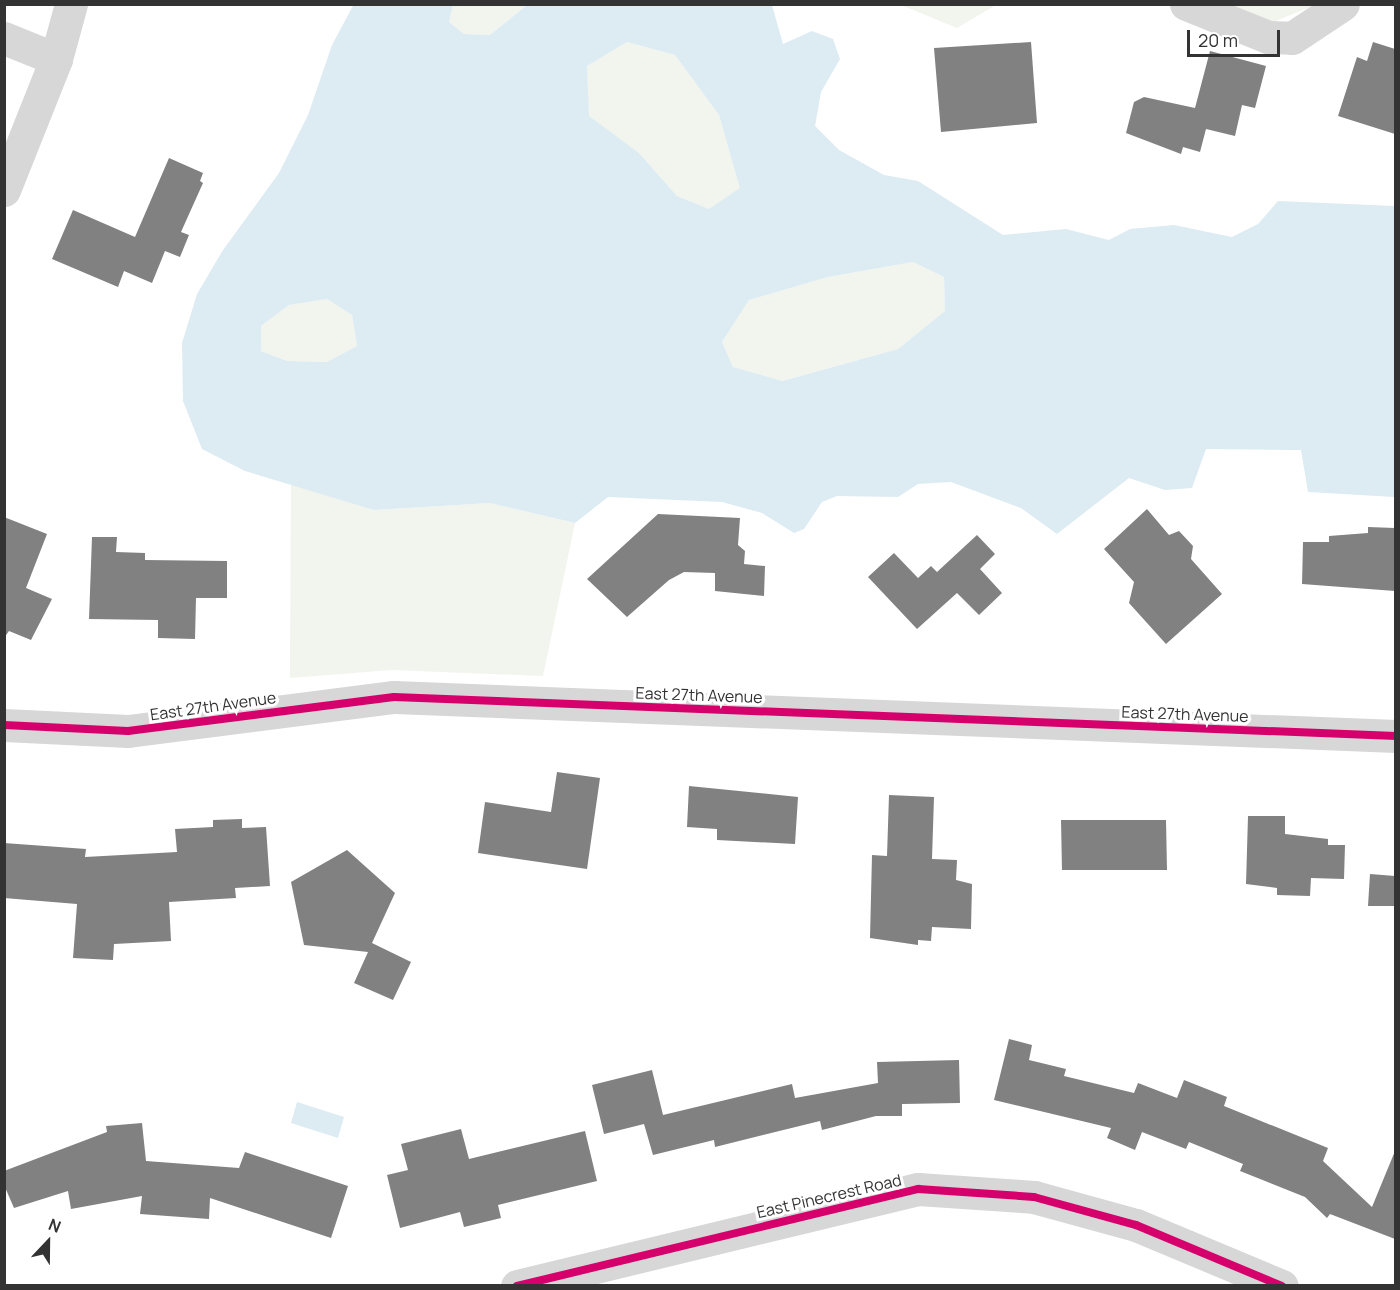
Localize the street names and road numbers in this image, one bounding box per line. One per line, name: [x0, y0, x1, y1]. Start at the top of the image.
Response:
street label: East 27th Avenue: [635, 683, 763, 707]
street label: East 27th Avenue: [149, 688, 277, 724]
street label: East 27th Avenue: [1121, 702, 1249, 726]
street label: East Pinecrest Road: [755, 1170, 903, 1222]

